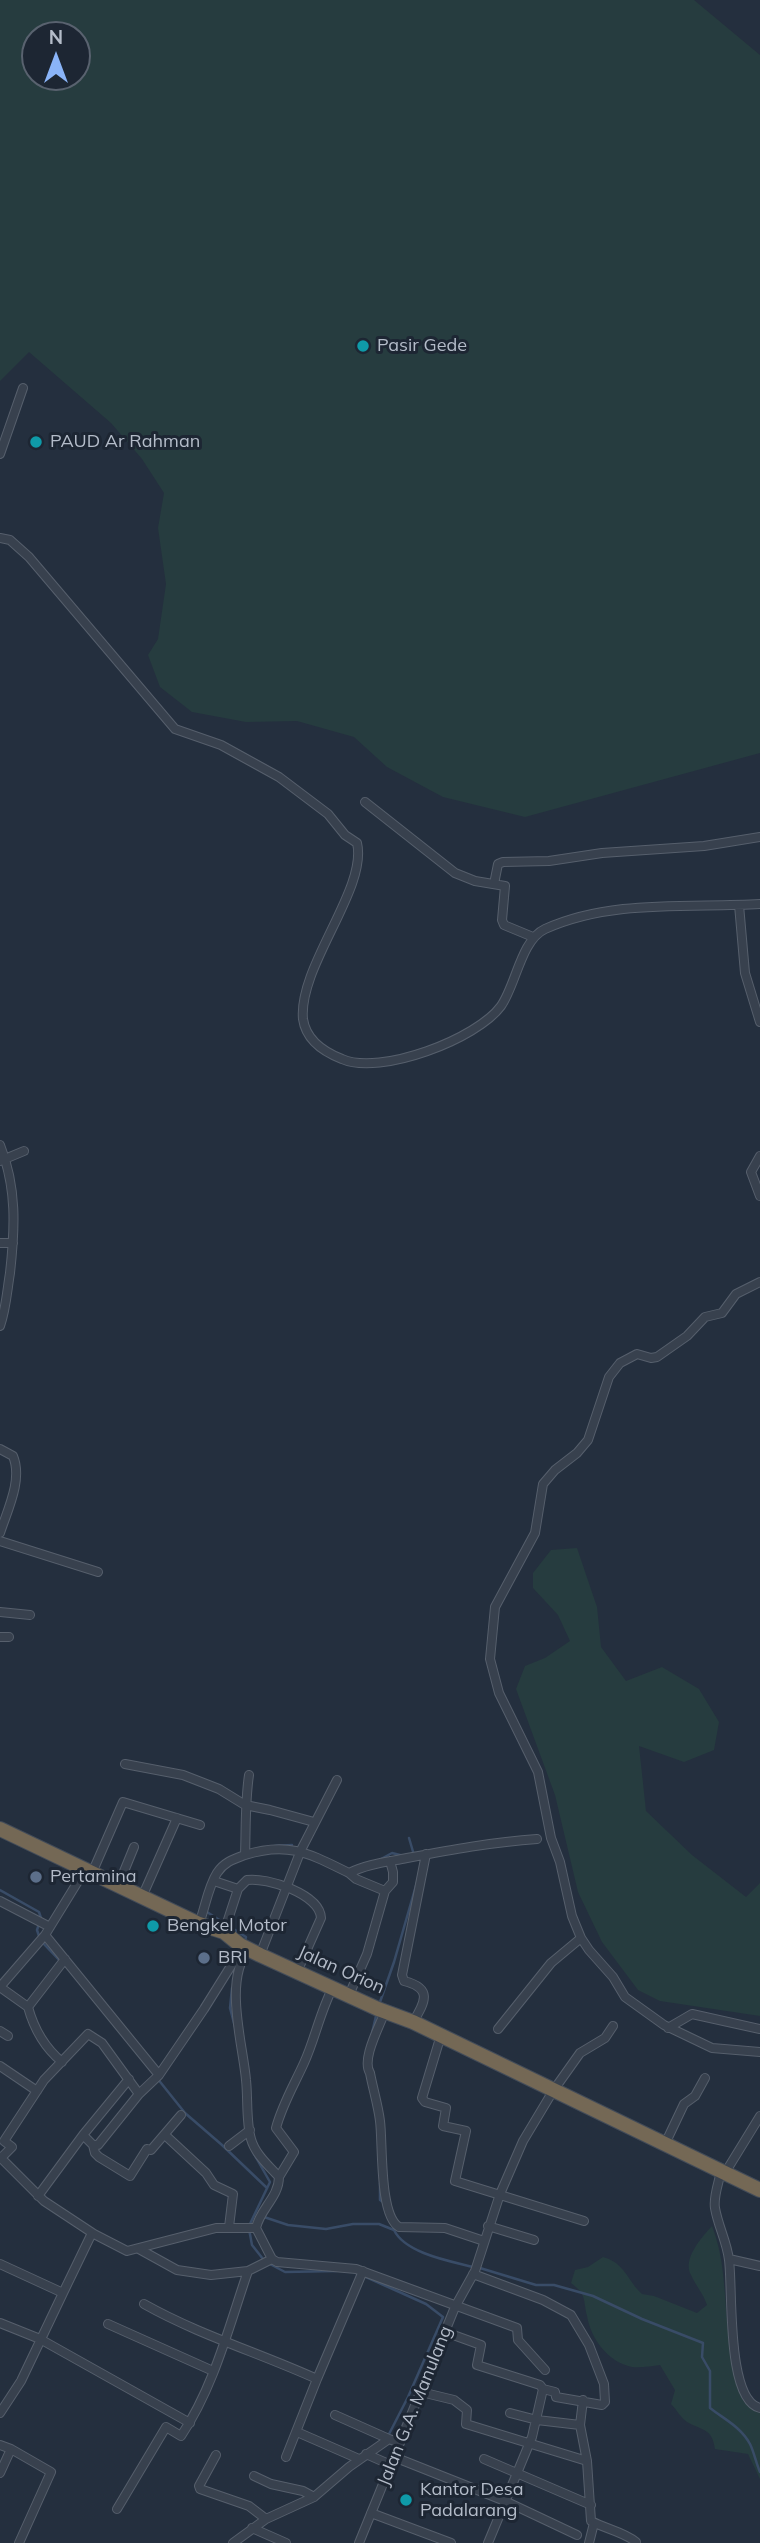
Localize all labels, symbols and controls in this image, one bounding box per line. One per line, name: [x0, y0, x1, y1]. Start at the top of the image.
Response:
north arrow: [21, 21, 91, 91]
text: N: [49, 25, 63, 49]
place label: Pasir Gede: [377, 335, 467, 357]
marker: Pasir Gede: [355, 338, 371, 354]
place label: PAUD Ar Rahman: [50, 431, 200, 453]
marker: PAUD Ar Rahman: [28, 434, 44, 450]
place label: Pertamina: [50, 1866, 137, 1888]
marker: Pertamina: [28, 1869, 44, 1885]
place label: Bengkel Motor: [167, 1915, 287, 1937]
marker: Bengkel Motor: [145, 1918, 161, 1934]
street label: Jalan Orion: [294, 1941, 388, 1999]
place label: BRI: [218, 1947, 247, 1969]
marker: BRI: [196, 1950, 212, 1966]
street label: Jalan G.A. Manulang: [373, 2323, 457, 2489]
place label: Kantor Desa Padalarang: [420, 2479, 523, 2522]
marker: Kantor Desa Padalarang: [398, 2492, 414, 2508]

